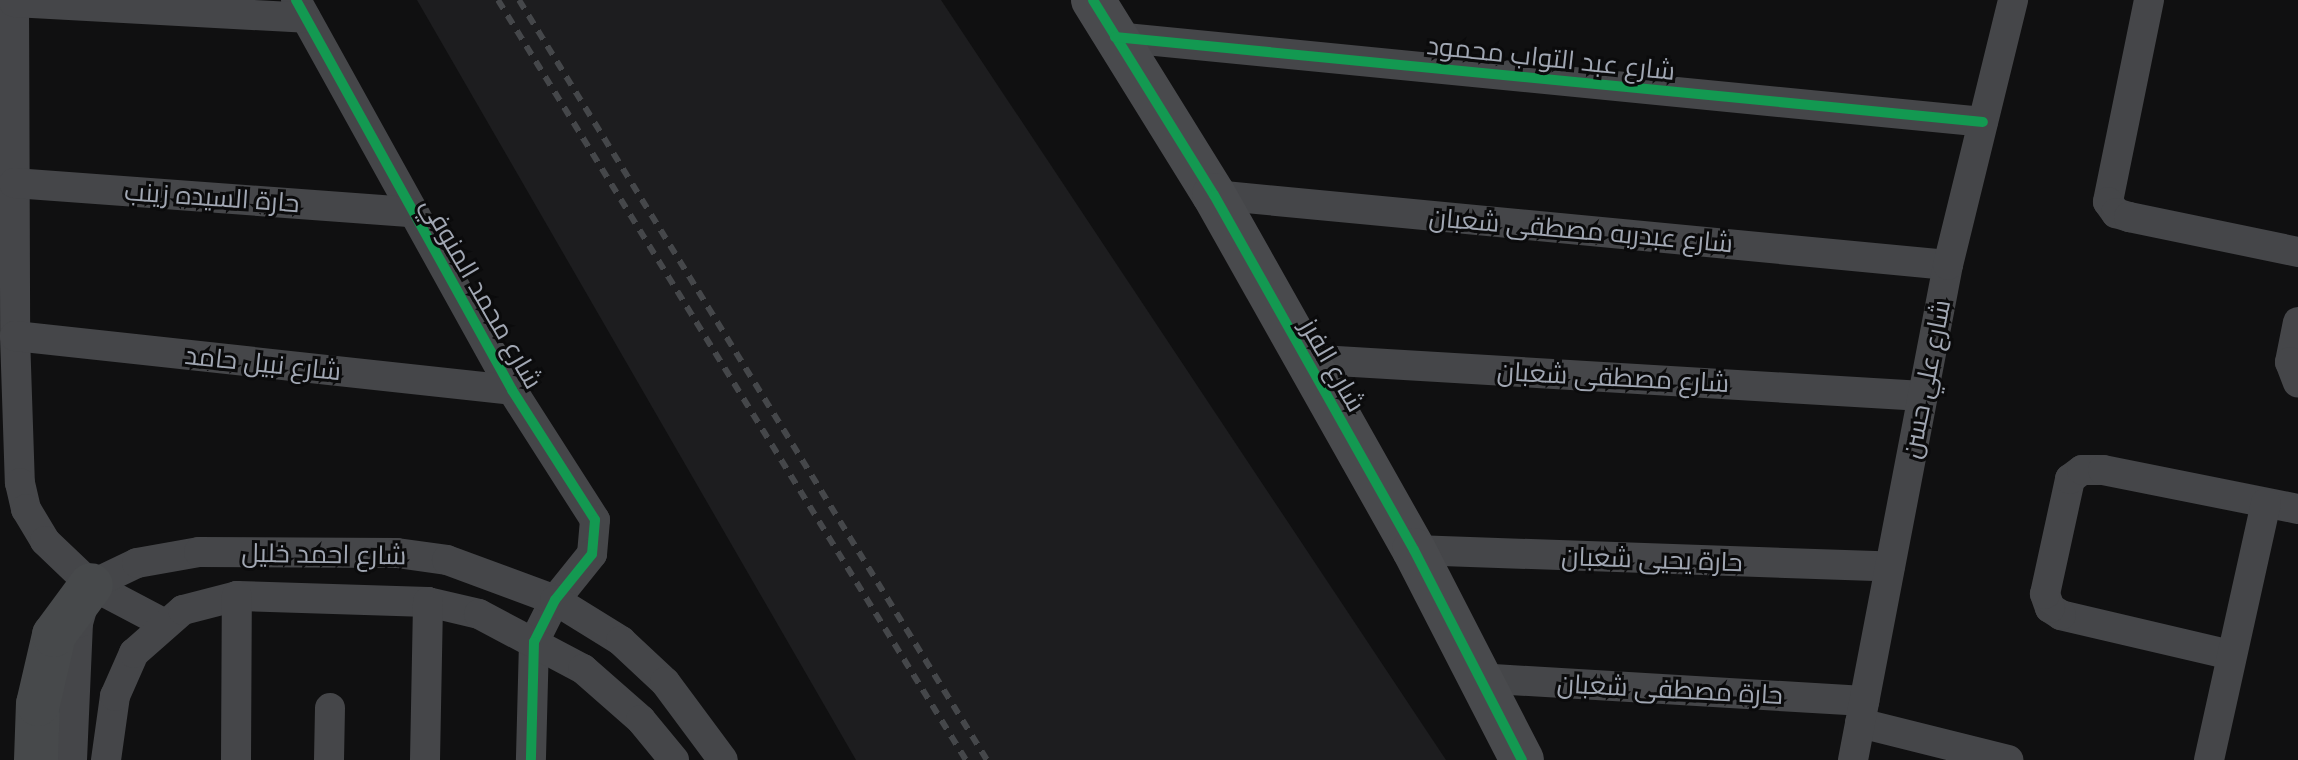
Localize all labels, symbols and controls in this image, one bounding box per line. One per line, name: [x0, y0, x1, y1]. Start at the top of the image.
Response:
street label: شارع عبد التواب محمود: [1425, 29, 1677, 87]
street label: حارة السيده زينب: [123, 175, 301, 219]
street label: شارع محمد المنوفي: [415, 192, 549, 394]
street label: شارع عبدربه مصطفى شعبان: [1428, 201, 1734, 259]
street label: شارع علي حسن: [1895, 297, 1957, 461]
street label: شارع الفرز: [1294, 313, 1372, 417]
street label: شارع نبيل حامد: [183, 339, 343, 387]
street label: شارع مصطفى شعبان: [1496, 355, 1730, 399]
street label: شارع احمد خليل: [241, 537, 407, 571]
street label: حارة يحيى شعبان: [1561, 540, 1743, 578]
street label: حارة مصطفى شعبان: [1556, 668, 1784, 710]

